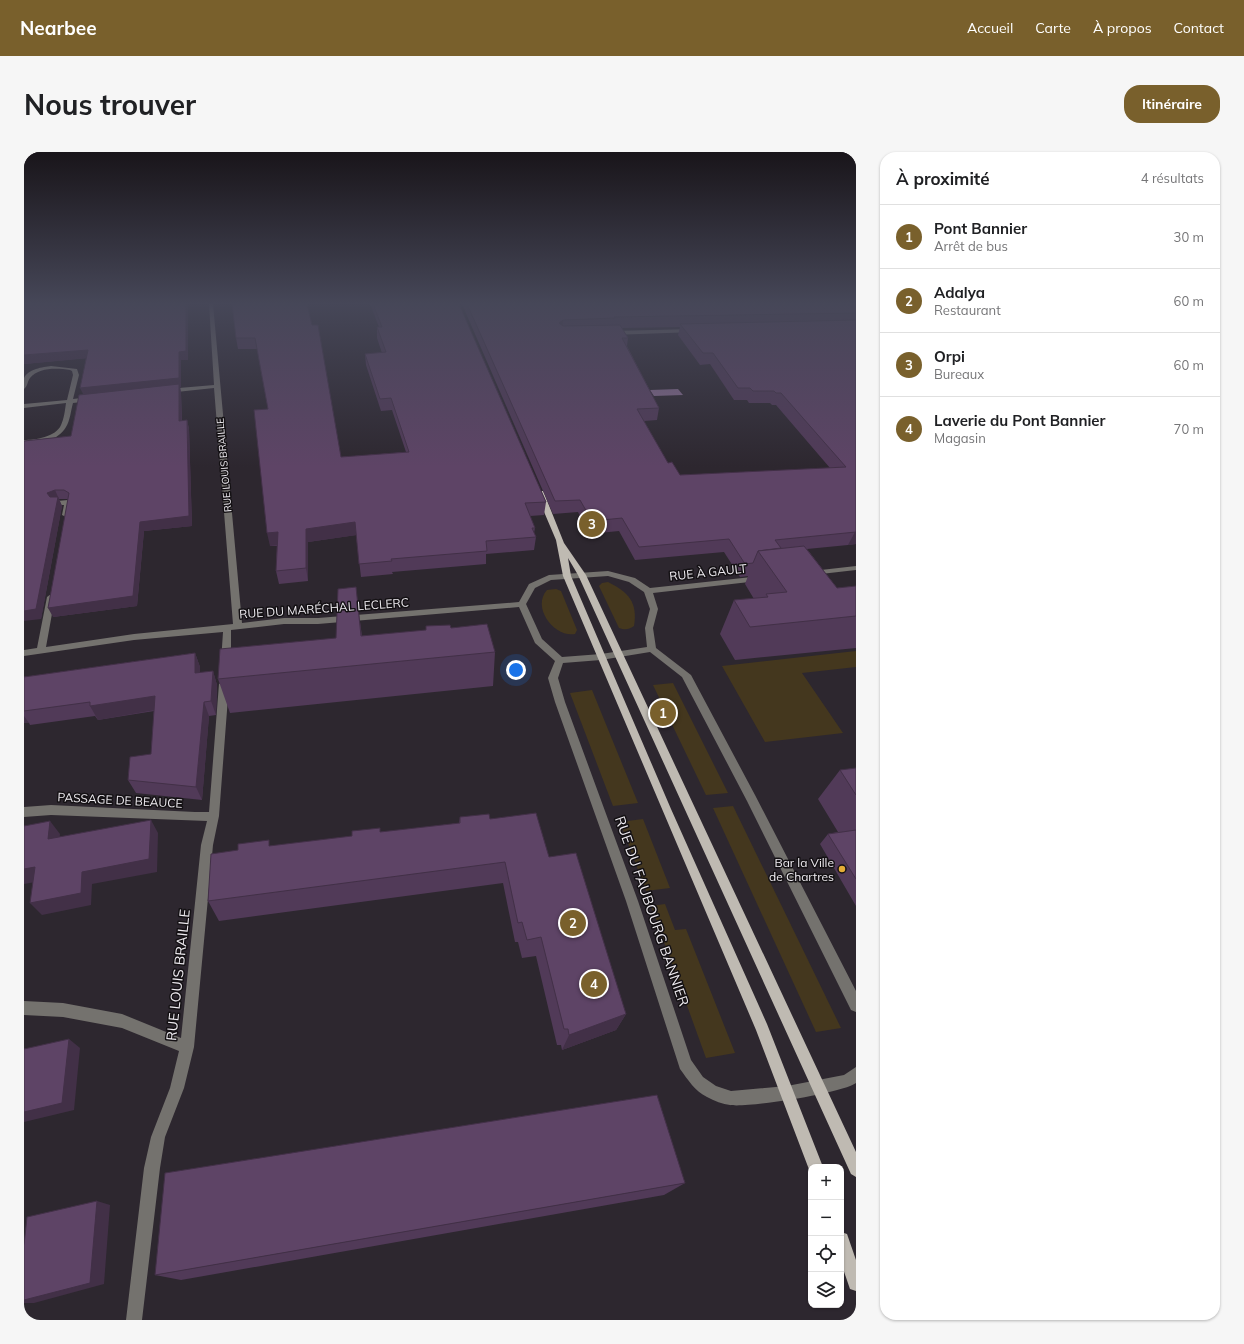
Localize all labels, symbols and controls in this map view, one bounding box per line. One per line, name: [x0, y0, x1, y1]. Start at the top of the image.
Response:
text: Nearbee: [20, 16, 97, 40]
text: Accueil: [967, 19, 1013, 37]
text: Carte: [1035, 19, 1071, 37]
text: À propos: [1093, 19, 1152, 37]
text: Contact: [1174, 19, 1224, 37]
button: Itinéraire: [1124, 85, 1220, 123]
text: Nous trouver: [24, 87, 196, 122]
text: À proximité: [896, 168, 990, 189]
text: 4 résultats: [1141, 170, 1204, 186]
text: Pont Bannier: [934, 219, 1027, 238]
text: 1: [905, 229, 913, 245]
text: 30 m: [1174, 229, 1204, 245]
text: Arrêt de bus: [934, 238, 1008, 254]
text: Adalya: [934, 283, 985, 302]
text: 2: [905, 293, 913, 309]
text: 60 m: [1174, 293, 1204, 309]
text: Restaurant: [934, 302, 1001, 318]
text: Orpi: [934, 347, 965, 366]
text: 3: [905, 357, 913, 373]
text: 60 m: [1174, 357, 1204, 373]
text: Bureaux: [934, 366, 984, 382]
text: Laverie du Pont Bannier: [934, 411, 1105, 430]
street label: RUE LOUIS BRAILLE: [213, 417, 235, 513]
text: 4: [905, 421, 913, 437]
text: 70 m: [1174, 421, 1204, 437]
text: Magasin: [934, 430, 986, 446]
pin: 3: [579, 509, 605, 539]
street label: RUE À GAULT: [669, 560, 748, 584]
street label: RUE DU MARÉCHAL LECLERC: [239, 595, 409, 621]
your location: [506, 660, 526, 680]
pin: 1: [650, 698, 676, 728]
street label: PASSAGE DE BEAUCE: [57, 789, 183, 811]
street label: RUE DU FAUBOURG BANNIER: [611, 814, 693, 1009]
place label: Bar la Ville de Chartres: [769, 855, 834, 884]
marker: Bar la Ville de Chartres: [837, 864, 847, 874]
street label: RUE LOUIS BRAILLE: [162, 908, 194, 1042]
pin: 2: [560, 908, 586, 938]
pin: 4: [581, 969, 607, 999]
map controls: [808, 1164, 844, 1308]
button: +: [808, 1164, 844, 1200]
button: −: [808, 1200, 844, 1236]
button: locate: [808, 1236, 844, 1272]
button: layers: [808, 1272, 844, 1308]

